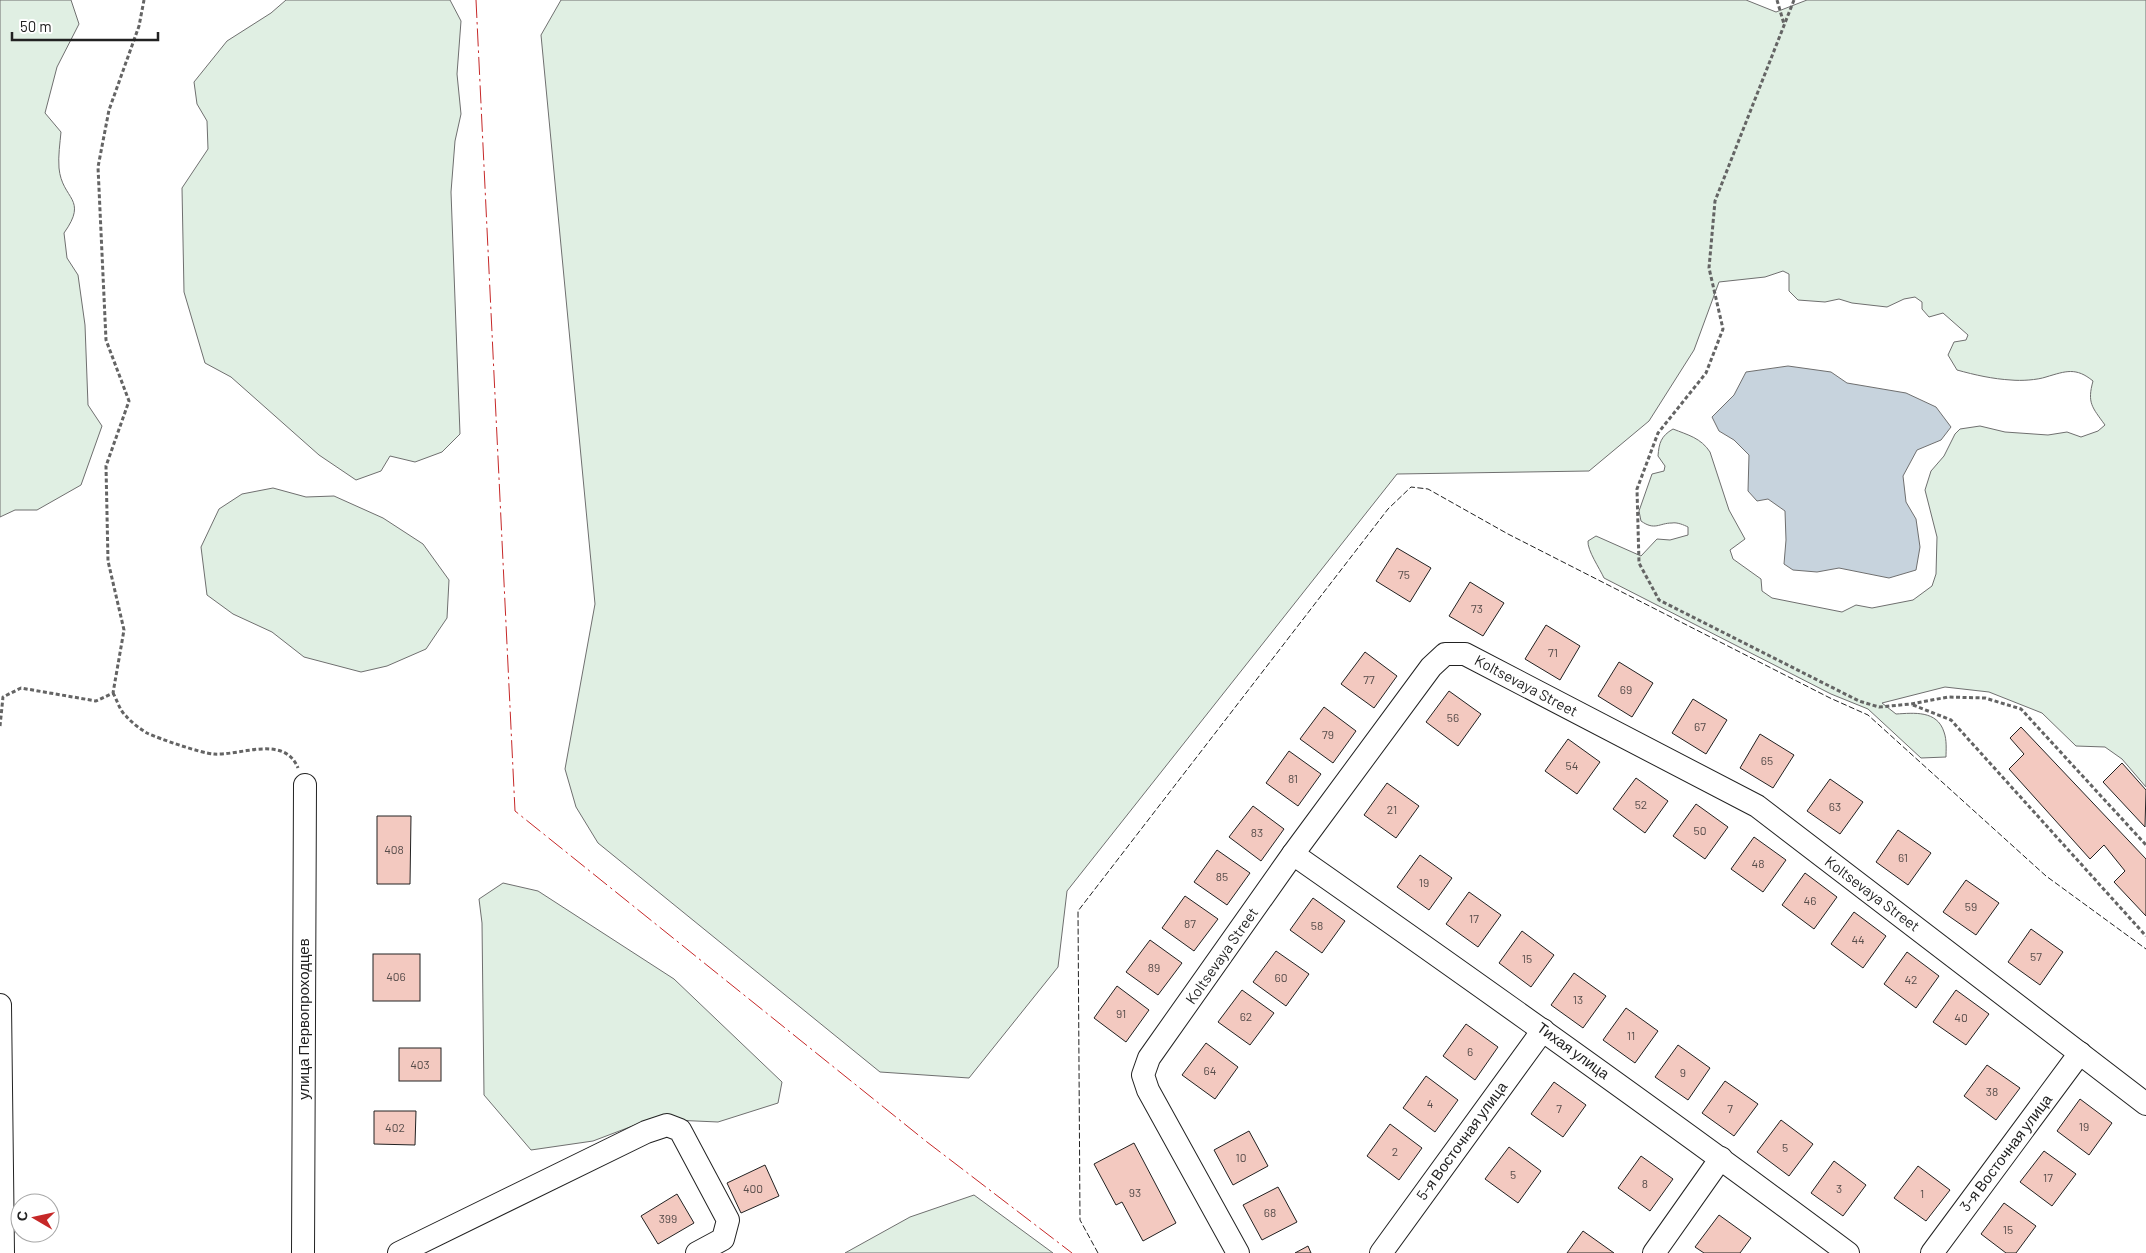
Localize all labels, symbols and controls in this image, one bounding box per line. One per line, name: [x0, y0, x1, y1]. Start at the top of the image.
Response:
scale bar: [12, 10, 159, 42]
text: 50 m: [20, 17, 52, 35]
house number: 75: [1398, 567, 1410, 581]
house number: 73: [1471, 601, 1483, 615]
house number: 71: [1548, 645, 1558, 659]
street label: Koltsevaya Street: [1472, 650, 1581, 720]
house number: 77: [1363, 672, 1375, 686]
house number: 69: [1620, 682, 1632, 696]
house number: 56: [1447, 710, 1459, 724]
house number: 67: [1694, 719, 1706, 733]
house number: 79: [1322, 727, 1334, 741]
house number: 65: [1761, 753, 1773, 767]
house number: 54: [1566, 758, 1578, 772]
house number: 81: [1288, 771, 1298, 785]
house number: 52: [1635, 797, 1647, 811]
house number: 63: [1829, 799, 1841, 813]
house number: 21: [1387, 802, 1397, 816]
house number: 50: [1694, 823, 1706, 837]
house number: 83: [1251, 825, 1263, 839]
house number: 408: [384, 842, 404, 856]
house number: 61: [1898, 850, 1908, 864]
street label: Koltsevaya Street: [1822, 852, 1924, 935]
house number: 48: [1752, 856, 1764, 870]
house number: 85: [1216, 869, 1228, 883]
house number: 19: [1419, 875, 1429, 889]
house number: 46: [1804, 893, 1816, 907]
house number: 59: [1965, 899, 1977, 913]
street label: Koltsevaya Street: [1181, 904, 1261, 1007]
house number: 17: [1469, 911, 1479, 925]
house number: 87: [1184, 916, 1196, 930]
house number: 58: [1311, 918, 1323, 932]
house number: 44: [1851, 932, 1865, 946]
street label: улица Первопроходцев: [294, 938, 312, 1100]
house number: 57: [2030, 949, 2042, 963]
house number: 15: [1522, 951, 1532, 965]
house number: 89: [1148, 960, 1160, 974]
house number: 406: [386, 969, 406, 983]
house number: 60: [1275, 970, 1287, 984]
house number: 42: [1904, 972, 1918, 986]
house number: 13: [1573, 992, 1583, 1006]
house number: 91: [1116, 1006, 1126, 1020]
house number: 62: [1240, 1009, 1252, 1023]
house number: 40: [1954, 1010, 1968, 1024]
street label: Тихая улица: [1534, 1018, 1614, 1083]
house number: 11: [1627, 1028, 1635, 1042]
house number: 6: [1467, 1044, 1473, 1058]
house number: 403: [410, 1057, 430, 1071]
house number: 64: [1204, 1063, 1216, 1077]
house number: 9: [1680, 1065, 1686, 1079]
street label: 5-я Восточная улица: [1412, 1077, 1511, 1203]
house number: 38: [1986, 1084, 1998, 1098]
street label: 3-я Восточная улица: [1955, 1090, 2056, 1215]
house number: 4: [1427, 1096, 1433, 1110]
house number: 7: [1556, 1101, 1562, 1115]
house number: 7: [1727, 1101, 1733, 1115]
house number: 19: [2079, 1119, 2089, 1133]
house number: 402: [385, 1120, 405, 1134]
house number: 5: [1782, 1140, 1788, 1154]
house number: 2: [1392, 1144, 1398, 1158]
house number: 10: [1236, 1150, 1246, 1164]
house number: 5: [1510, 1167, 1516, 1181]
house number: 17: [2043, 1170, 2053, 1184]
house number: 8: [1642, 1176, 1648, 1190]
house number: 400: [743, 1181, 763, 1195]
house number: 3: [1836, 1181, 1842, 1195]
house number: 93: [1129, 1185, 1141, 1199]
house number: 1: [1920, 1186, 1924, 1200]
north arrow: [10, 1193, 60, 1243]
house number: 68: [1264, 1205, 1276, 1219]
text: С: [12, 1210, 31, 1222]
house number: 399: [659, 1211, 677, 1225]
house number: 15: [2003, 1222, 2013, 1236]

